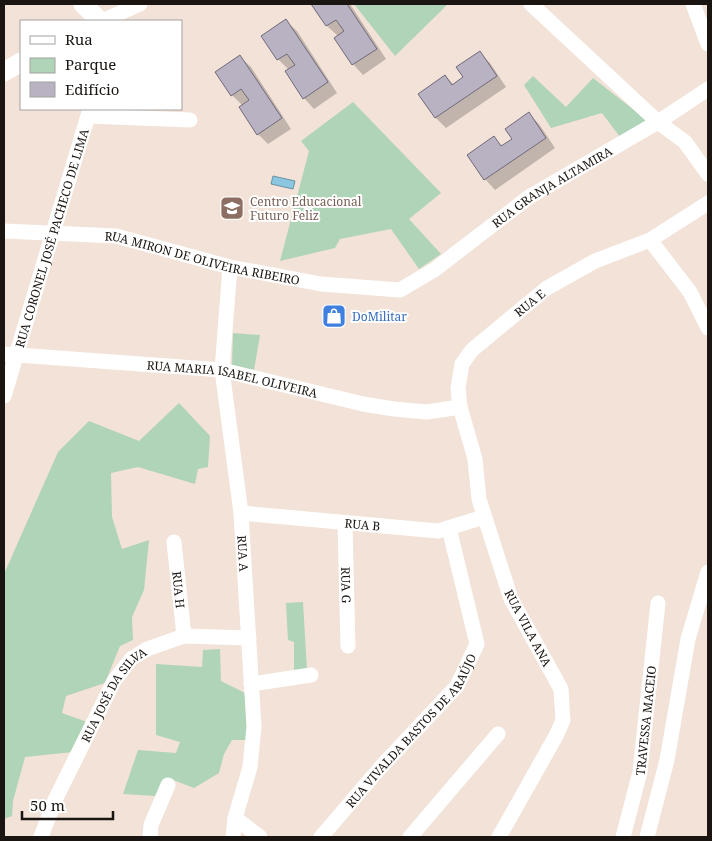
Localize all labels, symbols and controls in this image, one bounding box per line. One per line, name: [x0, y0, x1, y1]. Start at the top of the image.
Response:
legend: [20, 20, 182, 110]
text: Rua: [65, 29, 93, 49]
text: Parque: [65, 54, 116, 74]
text: Edifício: [65, 79, 120, 99]
street label: RUA CORONEL JOSÉ PACHECO DE LIMA: [11, 126, 92, 349]
street label: RUA GRANJA ALTAMIRA: [488, 142, 616, 231]
place label: Centro Educacional Futuro Feliz: [250, 193, 362, 224]
school or university icon: Centro Educacional Futuro Feliz: [219, 195, 245, 221]
street label: RUA MIRON DE OLIVEIRA RIBEIRO: [104, 227, 301, 288]
street label: RUA E: [510, 285, 548, 320]
shop icon: DoMilitar: [321, 303, 347, 329]
place label: DoMilitar: [352, 308, 407, 325]
street label: RUA MARIA ISABEL OLIVEIRA: [146, 356, 320, 401]
street label: RUA B: [344, 514, 381, 534]
street label: RUA A: [234, 535, 253, 572]
street label: RUA G: [338, 567, 355, 604]
street label: RUA H: [169, 570, 190, 610]
street label: RUA VILA ANA: [500, 586, 556, 670]
street label: RUA JOSÉ DA SILVA: [77, 643, 150, 745]
street label: RUA VIVALDA BASTOS DE ARAÚJO: [341, 650, 480, 811]
street label: TRAVESSA MACEIO: [631, 665, 660, 776]
scale bar: [22, 788, 114, 820]
text: 50 m: [30, 795, 65, 815]

